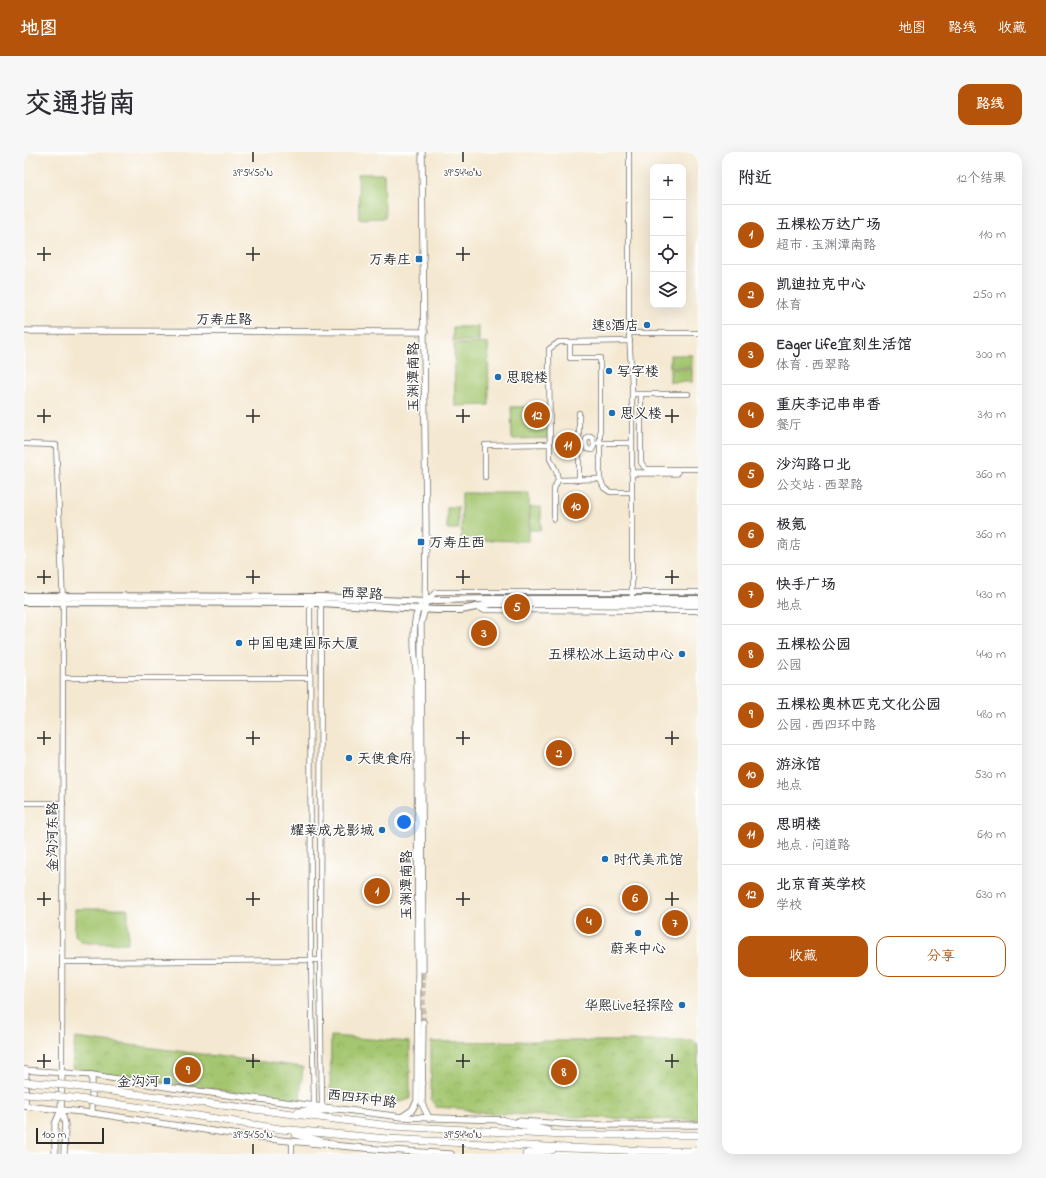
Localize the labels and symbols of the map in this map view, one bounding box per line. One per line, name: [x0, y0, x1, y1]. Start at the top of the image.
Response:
text: 39°54'50"N: [233, 166, 273, 181]
text: 39°54'40"N: [444, 166, 482, 181]
place label: 万寿庄: [369, 250, 411, 271]
marker: 万寿庄: [414, 254, 424, 264]
street label: 万寿庄路: [196, 310, 252, 331]
place label: 速8酒店: [592, 316, 639, 337]
marker: 速8酒店: [642, 320, 652, 330]
street label: 玉渊潭南路: [404, 342, 425, 412]
place label: 写字楼: [617, 362, 659, 383]
marker: 写字楼: [604, 366, 614, 376]
place label: 思聪楼: [506, 368, 548, 389]
marker: 思聪楼: [493, 372, 503, 382]
pin: 12: [524, 400, 550, 430]
place label: 思义楼: [620, 404, 662, 425]
marker: 思义楼: [607, 408, 617, 418]
pin: 11: [555, 430, 581, 460]
pin: 10: [563, 491, 589, 521]
place label: 万寿庄西: [429, 533, 485, 554]
marker: 万寿庄西: [416, 537, 426, 547]
street label: 西翠路: [340, 583, 383, 606]
pin: 5: [504, 592, 530, 622]
pin: 3: [471, 618, 497, 648]
place label: 中国电建国际大厦: [247, 634, 359, 655]
marker: 中国电建国际大厦: [234, 638, 244, 648]
place label: 五棵松冰上运动中心: [548, 645, 674, 666]
marker: 五棵松冰上运动中心: [677, 649, 687, 659]
pin: 2: [546, 738, 572, 768]
place label: 天使食府: [357, 749, 413, 770]
marker: 天使食府: [344, 753, 354, 763]
street label: 金沟河东路: [43, 802, 64, 872]
your location: [394, 812, 414, 832]
place label: 耀莱成龙影城: [290, 821, 374, 842]
marker: 耀莱成龙影城: [377, 825, 387, 835]
street label: 玉渊潭南路: [397, 850, 418, 920]
place label: 时代美术馆: [613, 850, 683, 871]
marker: 时代美术馆: [600, 854, 610, 864]
pin: 1: [364, 876, 390, 906]
pin: 6: [622, 883, 648, 913]
pin: 4: [576, 906, 602, 936]
pin: 7: [662, 908, 688, 938]
marker: 蔚来中心: [633, 928, 643, 938]
place label: 蔚来中心: [610, 939, 666, 960]
place label: 华熙Live轻探险: [584, 996, 674, 1017]
marker: 华熙Live轻探险: [677, 1000, 687, 1010]
pin: 9: [175, 1055, 201, 1085]
pin: 8: [551, 1057, 577, 1087]
place label: 金沟河: [117, 1072, 159, 1093]
marker: 金沟河: [162, 1076, 172, 1086]
street label: 西四环中路: [326, 1085, 398, 1114]
scale bar: [36, 1126, 104, 1145]
text: 39°54'50"N: [233, 1128, 273, 1143]
text: 39°54'40"N: [444, 1128, 482, 1143]

